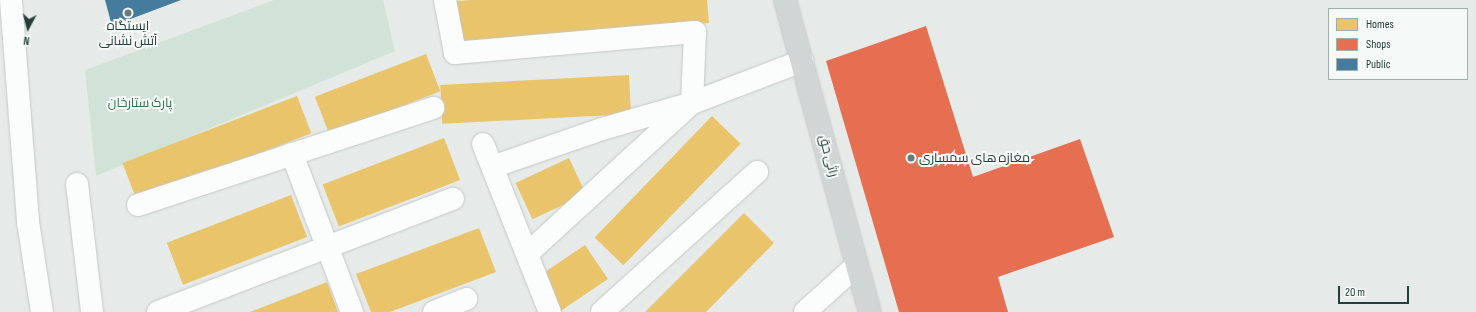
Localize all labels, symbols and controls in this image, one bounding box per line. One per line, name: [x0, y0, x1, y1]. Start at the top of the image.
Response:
north arrow: [8, 8, 48, 48]
marker: ایستگاه آتش نشانی: [123, 8, 133, 18]
legend: [1328, 8, 1468, 80]
text: Homes: [1366, 17, 1394, 32]
place label: ایستگاه آتش نشانی: [99, 19, 157, 50]
text: N: [23, 34, 30, 47]
text: Shops: [1366, 37, 1391, 52]
text: Public: [1366, 57, 1391, 72]
park label: پارک ستارخان: [108, 95, 172, 111]
street label: راثی حق: [815, 133, 841, 179]
place label: مغازه های سمساری: [919, 150, 1030, 166]
marker: مغازه های سمساری: [906, 153, 916, 163]
scale bar: [1340, 278, 1411, 304]
text: 20 m: [1345, 285, 1365, 300]

